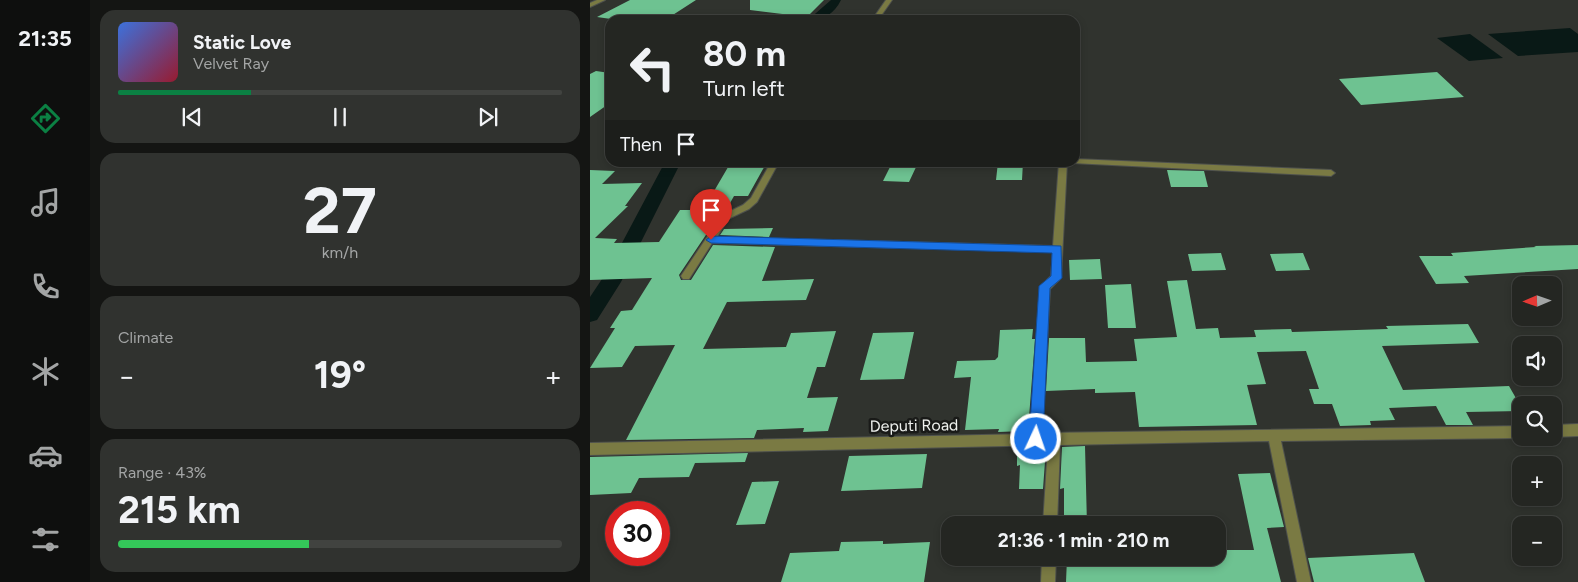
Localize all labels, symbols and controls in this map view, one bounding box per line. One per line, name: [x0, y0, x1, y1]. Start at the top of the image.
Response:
text: 21:35: [18, 25, 72, 52]
text: Static Love: [193, 31, 291, 54]
text: 80 m: [703, 33, 786, 75]
icon: left: [620, 35, 685, 100]
text: Velvet Ray: [193, 54, 269, 73]
text: Turn left: [703, 75, 785, 102]
icon: directions: [28, 101, 63, 136]
icon: previous: [178, 103, 206, 131]
icon: pause: [326, 103, 354, 131]
icon: next: [474, 103, 502, 131]
icon: arrive: [672, 130, 700, 158]
text: Then: [620, 133, 662, 156]
text: 27: [303, 171, 377, 249]
icon: music: [28, 185, 63, 220]
pin: [690, 189, 732, 240]
icon: arrive: [697, 196, 725, 224]
text: km/h: [322, 243, 358, 262]
icon: phone: [28, 269, 63, 304]
north arrow: [1512, 276, 1562, 326]
map controls: [1512, 276, 1562, 566]
text: Climate: [118, 328, 173, 347]
button: sound: [1512, 336, 1562, 386]
text: 19°: [314, 352, 366, 398]
icon: climate: [28, 354, 63, 389]
text: −: [118, 359, 135, 393]
text: +: [545, 359, 562, 393]
button: search: [1512, 396, 1562, 446]
position arrow: [1009, 412, 1061, 464]
street label: Deputi Road: [870, 415, 959, 436]
icon: car: [28, 438, 63, 473]
button: +: [1512, 456, 1562, 506]
text: Range · 43%: [118, 463, 206, 482]
text: 215 km: [118, 487, 241, 533]
speed limit sign: 30: [605, 501, 670, 566]
button: −: [1512, 516, 1562, 566]
icon: filters: [28, 522, 63, 557]
text: 21:36 · 1 min · 210 m: [998, 529, 1169, 552]

